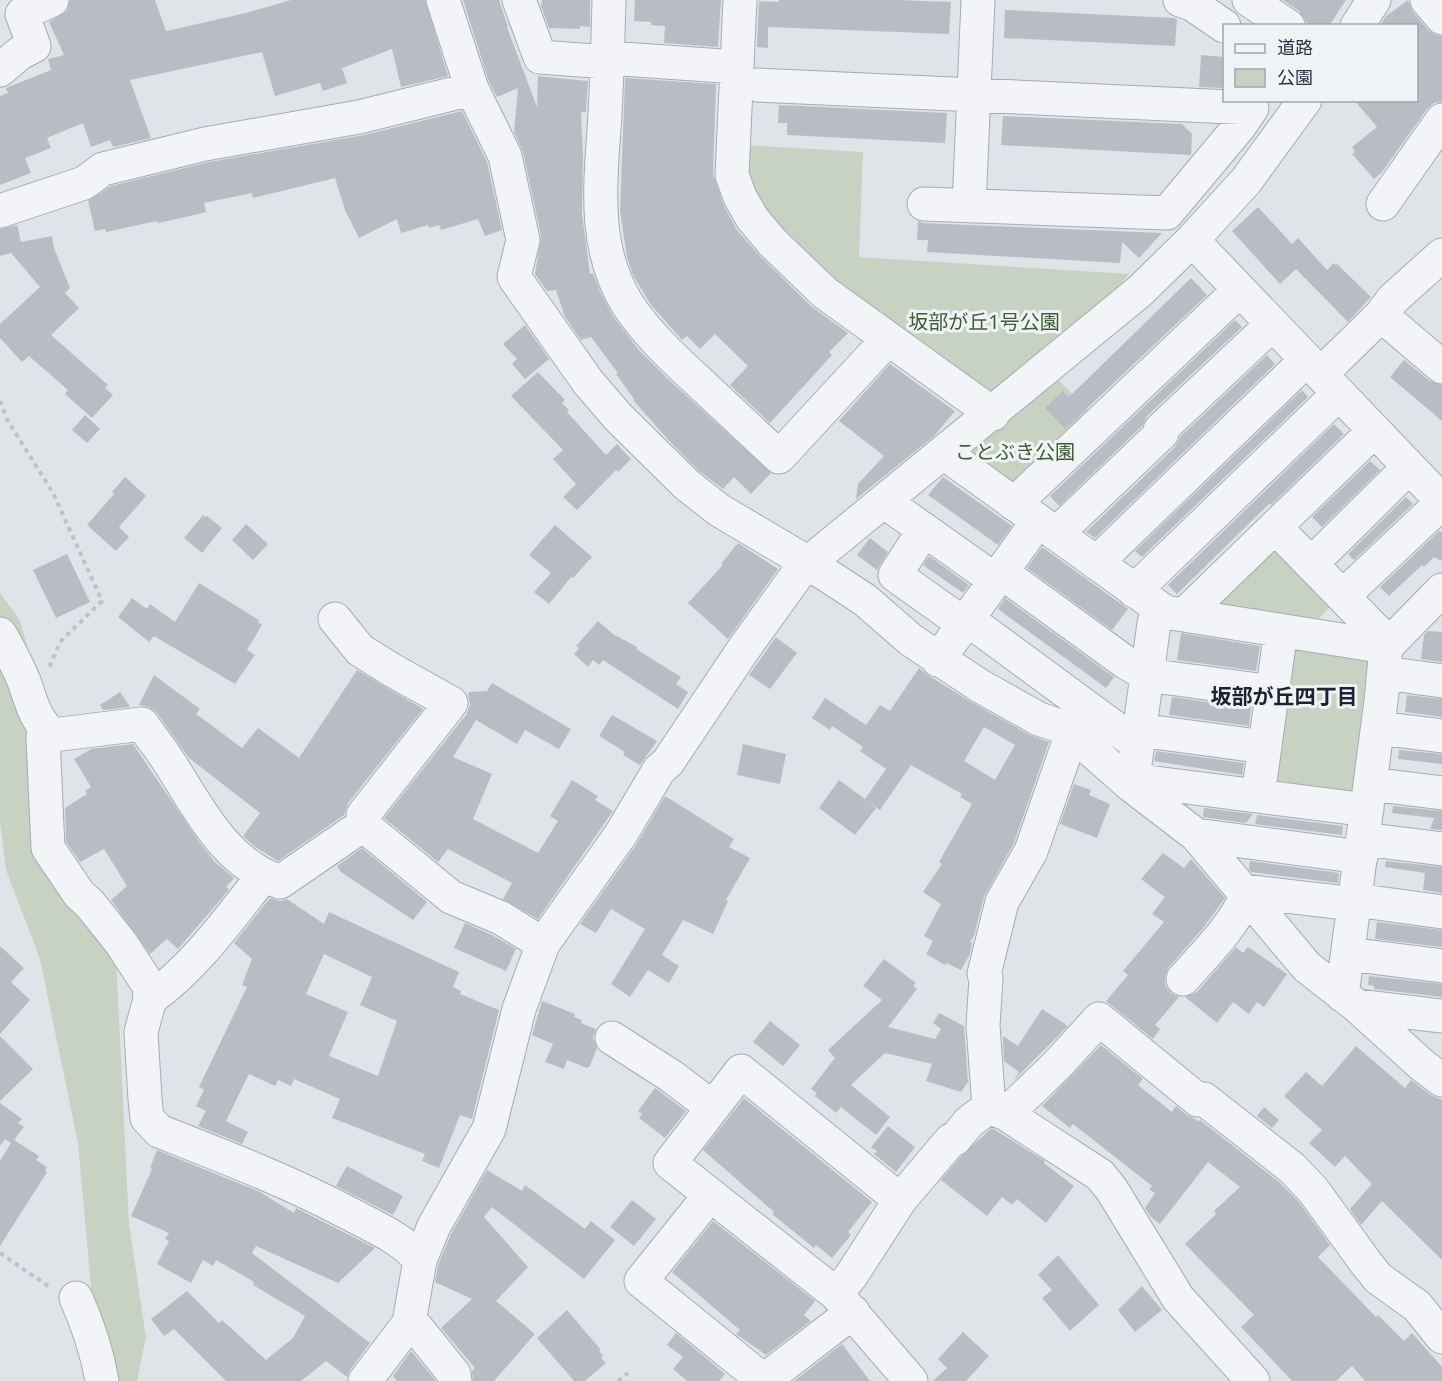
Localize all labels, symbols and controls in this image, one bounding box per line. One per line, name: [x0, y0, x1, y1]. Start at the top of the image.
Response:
legend: [1223, 24, 1418, 102]
text: 道路: [1277, 35, 1313, 59]
text: 公園: [1277, 65, 1313, 89]
park label: 坂部が丘1号公園: [908, 308, 1060, 335]
park label: ことぶき公園: [955, 438, 1075, 465]
district label: 坂部が丘四丁目: [1211, 682, 1358, 710]

